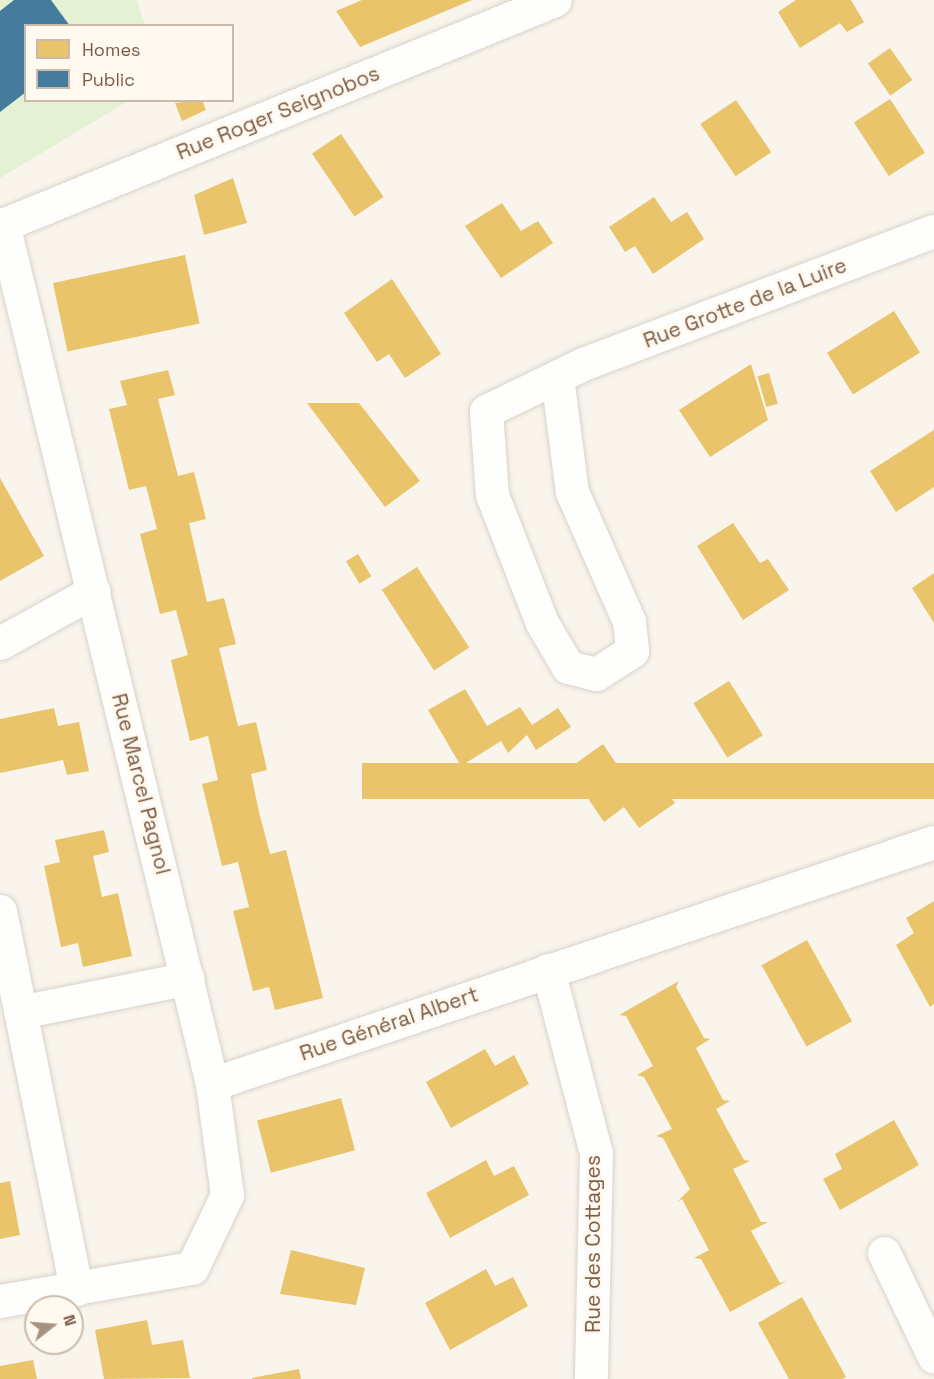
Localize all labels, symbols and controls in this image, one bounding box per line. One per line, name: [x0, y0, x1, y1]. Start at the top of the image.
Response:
legend: [24, 24, 234, 102]
text: Homes: [82, 38, 141, 61]
street label: Rue Roger Seignobos: [173, 61, 383, 165]
text: Public: [82, 68, 135, 91]
street label: Rue Grotte de la Luire: [640, 253, 850, 353]
street label: Rue Marcel Pagnol: [106, 691, 176, 877]
street label: Rue Général Albert: [296, 982, 482, 1066]
street label: Rue des Cottages: [580, 1155, 606, 1333]
north arrow: [24, 1295, 84, 1355]
text: N: [58, 1312, 81, 1328]

